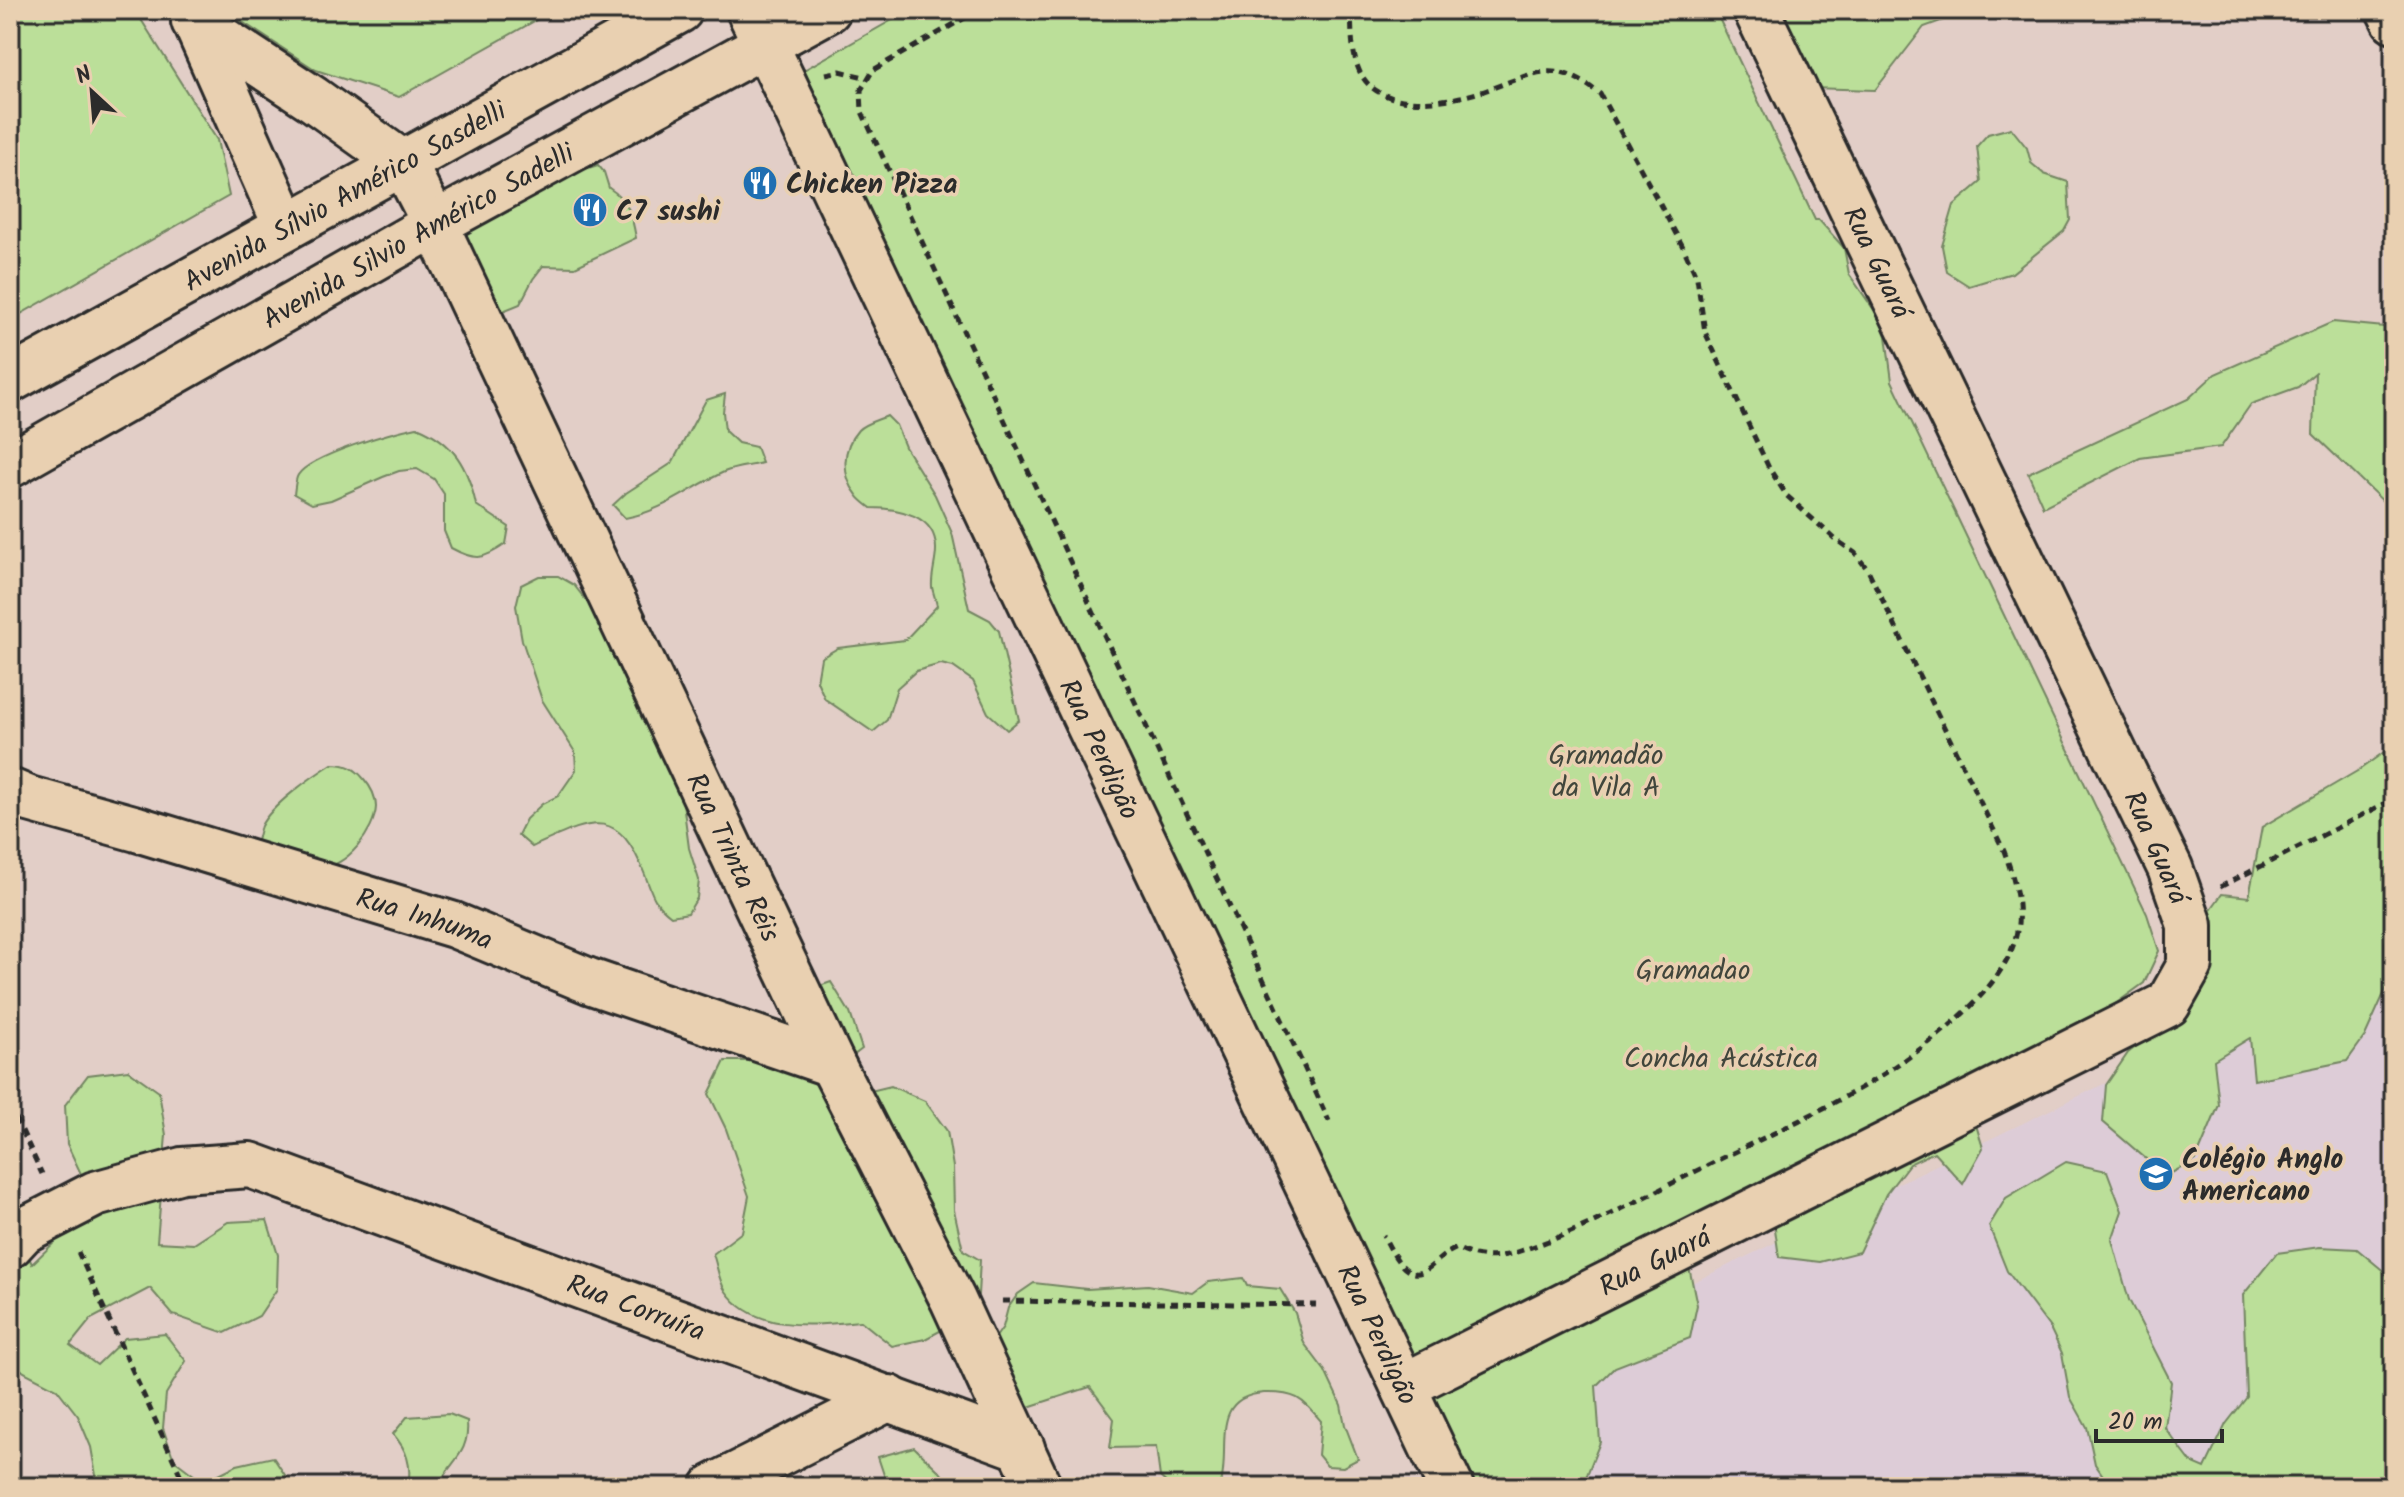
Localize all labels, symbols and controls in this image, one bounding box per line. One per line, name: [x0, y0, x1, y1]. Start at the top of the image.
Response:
north arrow: [52, 52, 132, 132]
text: N: [70, 57, 98, 95]
street label: Avenida Sílvio Américo Sasdelli: [176, 89, 517, 305]
street label: Avenida Silvio Américo Sadelli: [254, 132, 584, 343]
place label: Chicken Pizza: [786, 163, 958, 208]
restaurant icon: Chicken Pizza: [741, 164, 779, 202]
place label: C7 sushi: [616, 190, 721, 235]
restaurant icon: C7 sushi: [571, 191, 609, 229]
street label: Rua Guará: [1829, 199, 1924, 330]
street label: Rua Perdigão: [1045, 672, 1151, 828]
park label: Gramadão da Vila A: [1549, 734, 1663, 811]
street label: Rua Trinta Réis: [673, 766, 791, 950]
street label: Rua Guará: [2110, 784, 2201, 915]
street label: Rua Inhuma: [350, 877, 499, 964]
park label: Gramadao: [1636, 949, 1750, 994]
park label: Concha Acústica: [1624, 1037, 1818, 1082]
place label: Colégio Anglo Americano: [2182, 1138, 2344, 1215]
school or university icon: Colégio Anglo Americano: [2137, 1155, 2175, 1193]
street label: Rua Guará: [1592, 1215, 1722, 1310]
street label: Rua Perdigão: [1323, 1257, 1429, 1413]
street label: Rua Corruíra: [560, 1263, 711, 1355]
scale bar: [2096, 1393, 2222, 1443]
text: 20 m: [2108, 1403, 2163, 1442]

